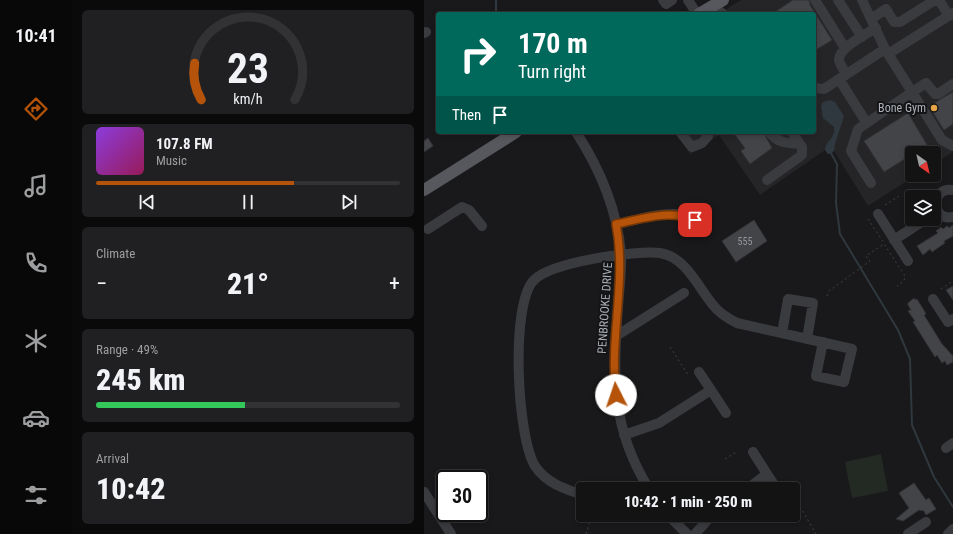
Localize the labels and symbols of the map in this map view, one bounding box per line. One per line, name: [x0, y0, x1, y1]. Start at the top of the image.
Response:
place label: Bone Gym: [878, 101, 926, 115]
marker: Bone Gym: [929, 103, 939, 113]
north arrow: [905, 146, 941, 182]
pin: [678, 203, 712, 237]
house number: 555: [738, 236, 752, 247]
street label: PENBROOKE DRIVE: [595, 262, 615, 354]
position arrow: [595, 374, 637, 416]
speed limit sign: 30: [436, 470, 488, 522]

